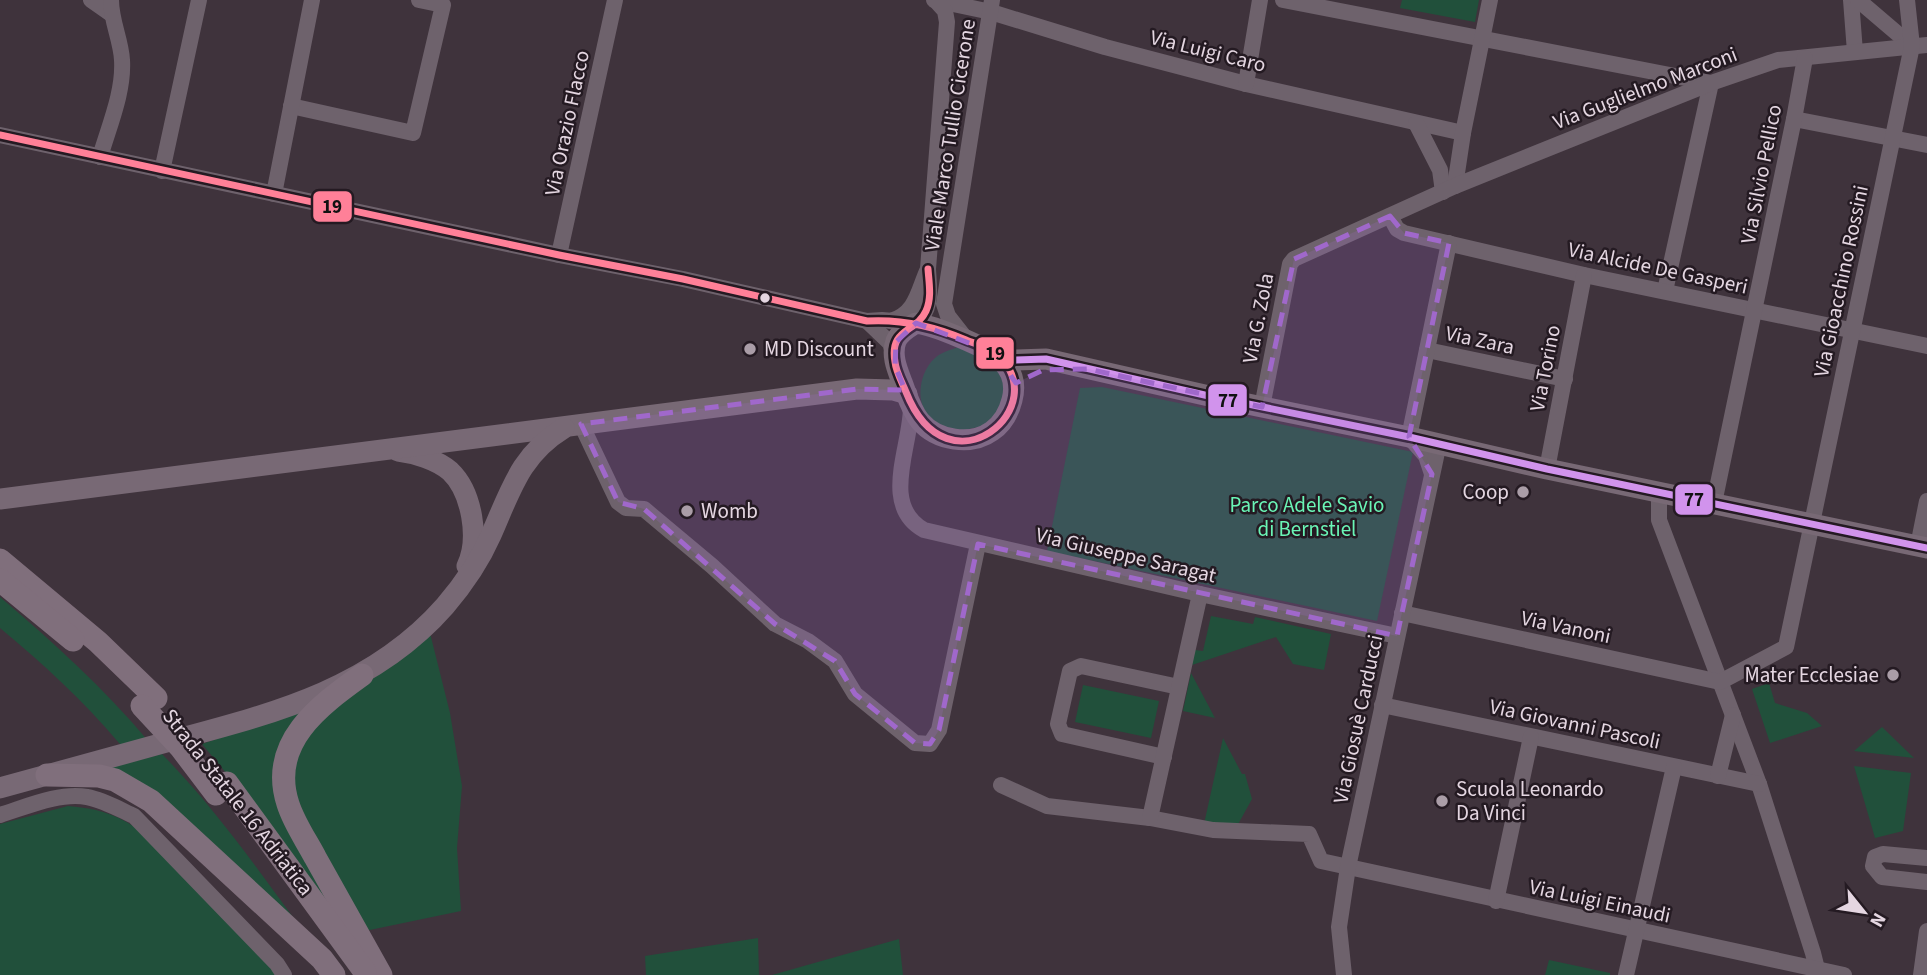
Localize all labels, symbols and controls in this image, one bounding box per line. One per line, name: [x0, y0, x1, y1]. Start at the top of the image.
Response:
street label: Viale Marco Tullio Cicerone: [917, 17, 983, 253]
street label: Via Luigi Caro: [1147, 22, 1269, 80]
street label: Via Guglielmo Marconi: [1549, 39, 1741, 137]
street label: Via Orazio Flacco: [537, 48, 597, 198]
street label: Via Silvio Pellico: [1733, 102, 1789, 246]
street label: Via Gioacchino Rossini: [1806, 182, 1876, 380]
line badge: 19: [312, 190, 353, 223]
text: 19: [322, 194, 342, 221]
street label: Via Alcide De Gasperi: [1565, 234, 1751, 302]
street label: Via G. Zola: [1235, 270, 1281, 366]
unlabelled marker: [758, 291, 772, 305]
street label: Via Zara: [1443, 318, 1517, 362]
street label: Via Torino: [1522, 322, 1568, 414]
place label: MD Discount: [764, 334, 874, 364]
line badge: 19: [975, 336, 1015, 370]
marker: MD Discount: [742, 341, 758, 357]
text: 19: [985, 341, 1005, 368]
line badge: 77: [1207, 383, 1248, 417]
text: 77: [1218, 388, 1238, 415]
place label: Coop: [1463, 477, 1509, 507]
line badge: 77: [1674, 483, 1714, 516]
marker: Coop: [1515, 484, 1531, 500]
text: 77: [1684, 487, 1704, 514]
park label: Parco Adele Savio di Bernstiel: [1230, 490, 1384, 544]
place label: Womb: [701, 496, 758, 526]
marker: Womb: [679, 503, 695, 519]
street label: Via Giuseppe Saragat: [1033, 520, 1219, 590]
street label: Via Vanoni: [1518, 603, 1614, 651]
street label: Via Giosuè Carducci: [1325, 632, 1391, 806]
place label: Mater Ecclesiae: [1744, 660, 1879, 690]
marker: Mater Ecclesiae: [1885, 667, 1901, 683]
street label: Via Giovanni Pascoli: [1487, 691, 1663, 757]
street label: Strada Statale 16 Adriatica: [156, 702, 320, 902]
place label: Scuola Leonardo Da Vinci: [1456, 774, 1604, 828]
marker: Scuola Leonardo Da Vinci: [1434, 793, 1450, 809]
street label: Via Luigi Einaudi: [1527, 871, 1673, 931]
north arrow: [1829, 877, 1899, 947]
text: N: [1863, 908, 1892, 932]

